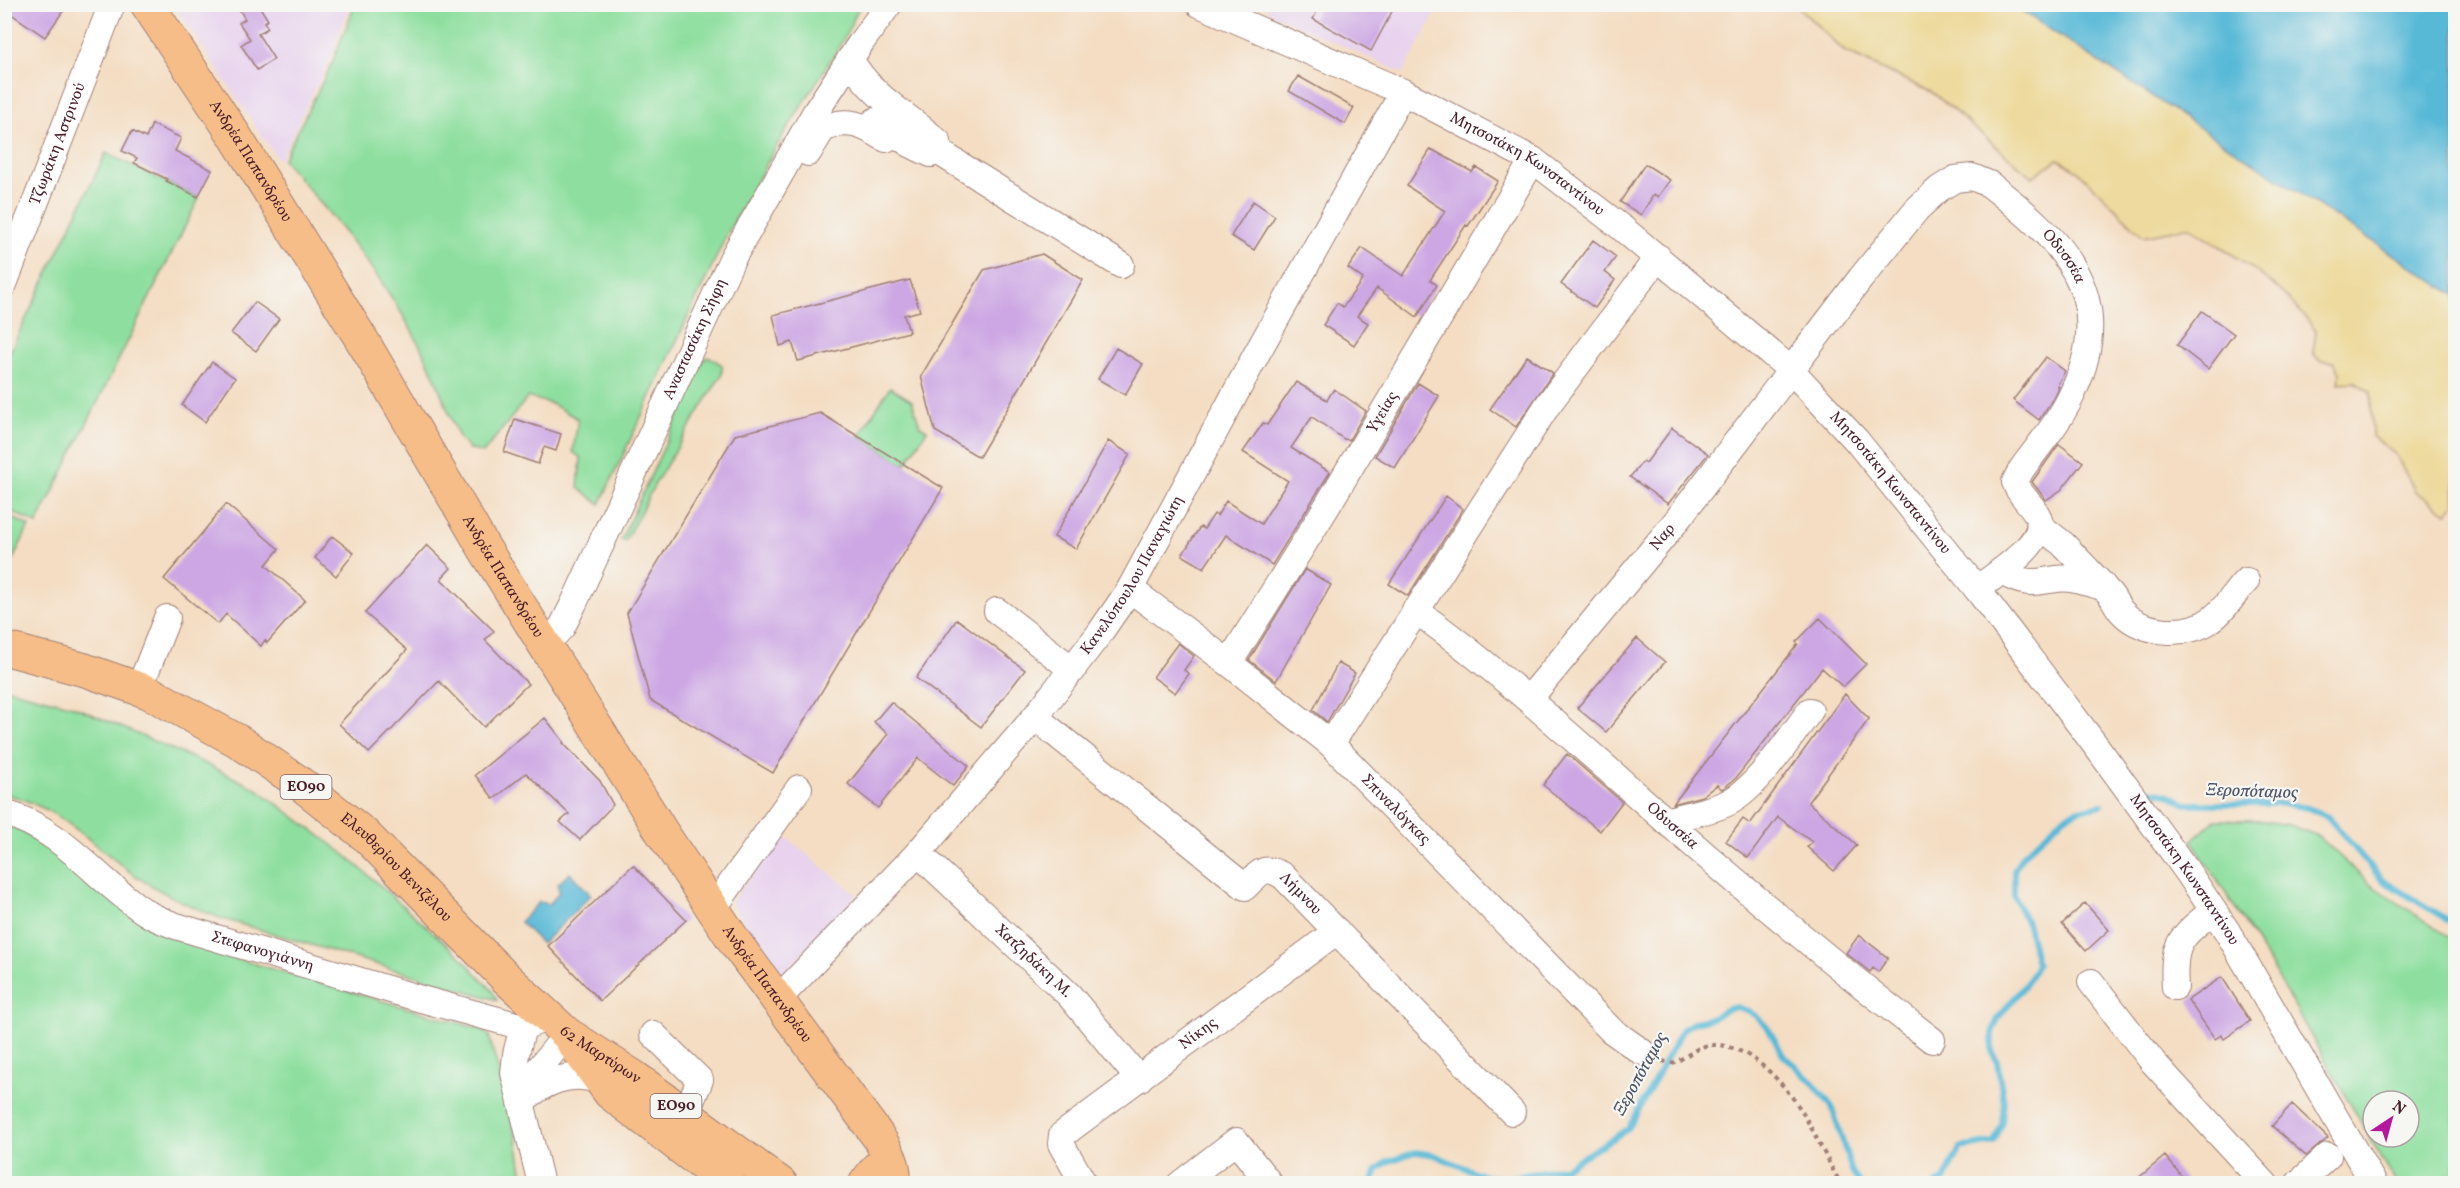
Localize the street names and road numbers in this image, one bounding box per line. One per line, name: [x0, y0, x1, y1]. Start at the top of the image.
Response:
street label: Τζωράκη Αστρινού: [24, 79, 92, 208]
street label: Ανδρέα Παπανδρέου: [203, 96, 297, 227]
street label: Μητσοτάκη Κωνσταντίνου: [1446, 107, 1609, 222]
street label: Οδυσσέα: [2037, 225, 2091, 288]
street label: Αναστασάκη Σήφη: [658, 275, 733, 403]
street label: Υγείας: [1362, 387, 1404, 438]
street label: Μητσοτάκη Κωνσταντίνου: [1824, 407, 1956, 559]
street label: Κανελόπουλου Παναγιώτη: [1076, 492, 1189, 660]
street label: Ανδρέα Παπανδρέου: [456, 511, 549, 642]
street label: Ναρ: [1645, 519, 1681, 556]
street label: Σπιναλόγκας: [1356, 770, 1435, 850]
road number: ΕΟ90: [280, 775, 332, 799]
street label: Μητσοτάκη Κωνσταντίνου: [2124, 790, 2244, 950]
street label: Οδυσσέα: [1641, 797, 1703, 855]
street label: Ελευθερίου Βενιζέλου: [335, 808, 457, 928]
street label: Λήμνου: [1274, 867, 1326, 920]
street label: Χατζηδάκη Μ.: [989, 919, 1077, 1003]
street label: Ανδρέα Παπανδρέου: [716, 921, 817, 1048]
street label: Στεφανογιάννη: [208, 926, 317, 977]
street label: Νίκης: [1175, 1012, 1222, 1055]
street label: 62 Μαρτύρων: [554, 1021, 645, 1090]
road number: ΕΟ90: [650, 1094, 702, 1118]

